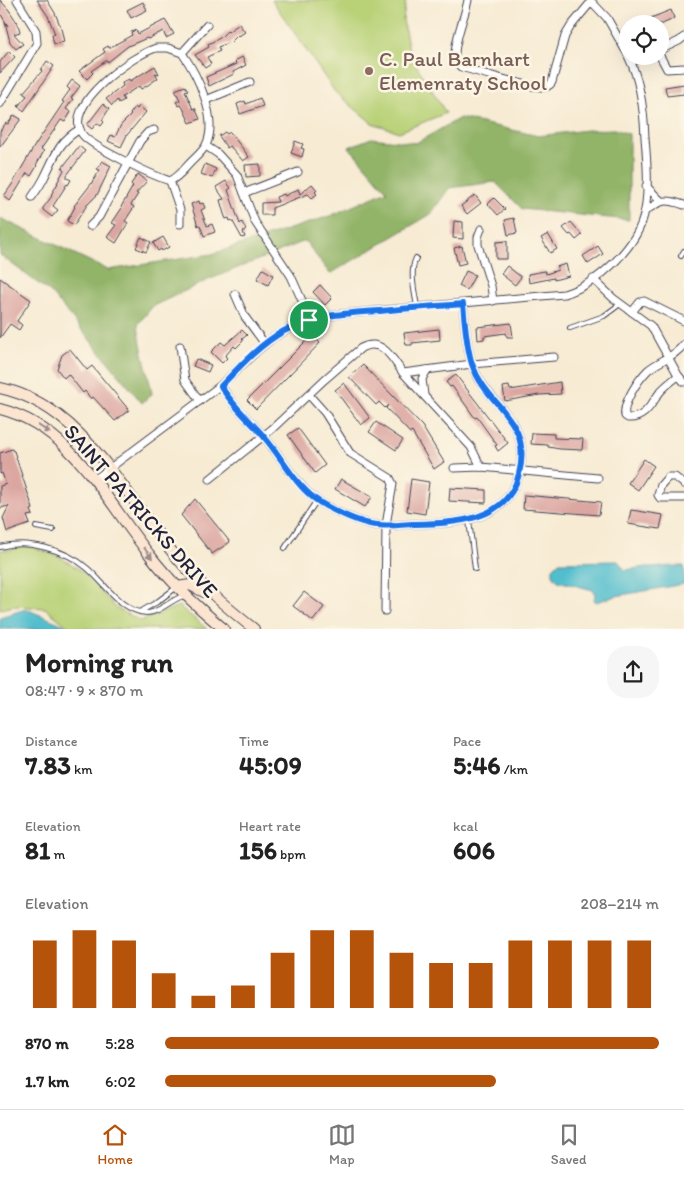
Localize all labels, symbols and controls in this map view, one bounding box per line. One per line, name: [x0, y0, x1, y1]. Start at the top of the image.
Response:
map controls: [619, 15, 669, 65]
button: locate: [619, 15, 669, 65]
place label: C. Paul Barnhart Elemenraty School: [379, 46, 547, 95]
marker: C. Paul Barnhart Elemenraty School: [363, 65, 375, 77]
pin: [288, 299, 330, 341]
icon: arrive: [295, 306, 323, 334]
street label: SAINT PATRICKS DRIVE: [59, 419, 224, 603]
one-way arrow: [37, 424, 51, 434]
one-way arrow: [143, 546, 153, 560]
text: Morning run: [25, 645, 173, 679]
button: share: [607, 646, 659, 698]
text: 08:47 · 9 × 870 m: [25, 681, 143, 700]
text: Distance: [25, 733, 77, 750]
text: Time: [239, 733, 269, 750]
text: Pace: [453, 733, 481, 750]
text: 7.83: [25, 750, 71, 780]
text: 45:09: [239, 750, 302, 780]
text: 5:46: [453, 750, 501, 780]
text: km: [71, 761, 93, 778]
text: /km: [501, 761, 528, 778]
text: Elevation: [25, 818, 81, 835]
text: Heart rate: [239, 818, 301, 835]
text: kcal: [453, 818, 478, 835]
text: 81: [25, 835, 50, 865]
text: 156: [239, 835, 277, 865]
text: 606: [453, 835, 495, 865]
text: m: [50, 846, 65, 863]
text: bpm: [277, 846, 306, 863]
text: Elevation: [25, 894, 89, 913]
text: 208–214 m: [581, 894, 659, 913]
text: 870 m: [25, 1034, 69, 1053]
text: 5:28: [105, 1034, 135, 1053]
text: 1.7 km: [25, 1072, 69, 1091]
text: 6:02: [105, 1072, 136, 1091]
tab: Home: [98, 1121, 133, 1168]
tab: Map: [328, 1121, 356, 1168]
tab: Saved: [551, 1121, 587, 1168]

